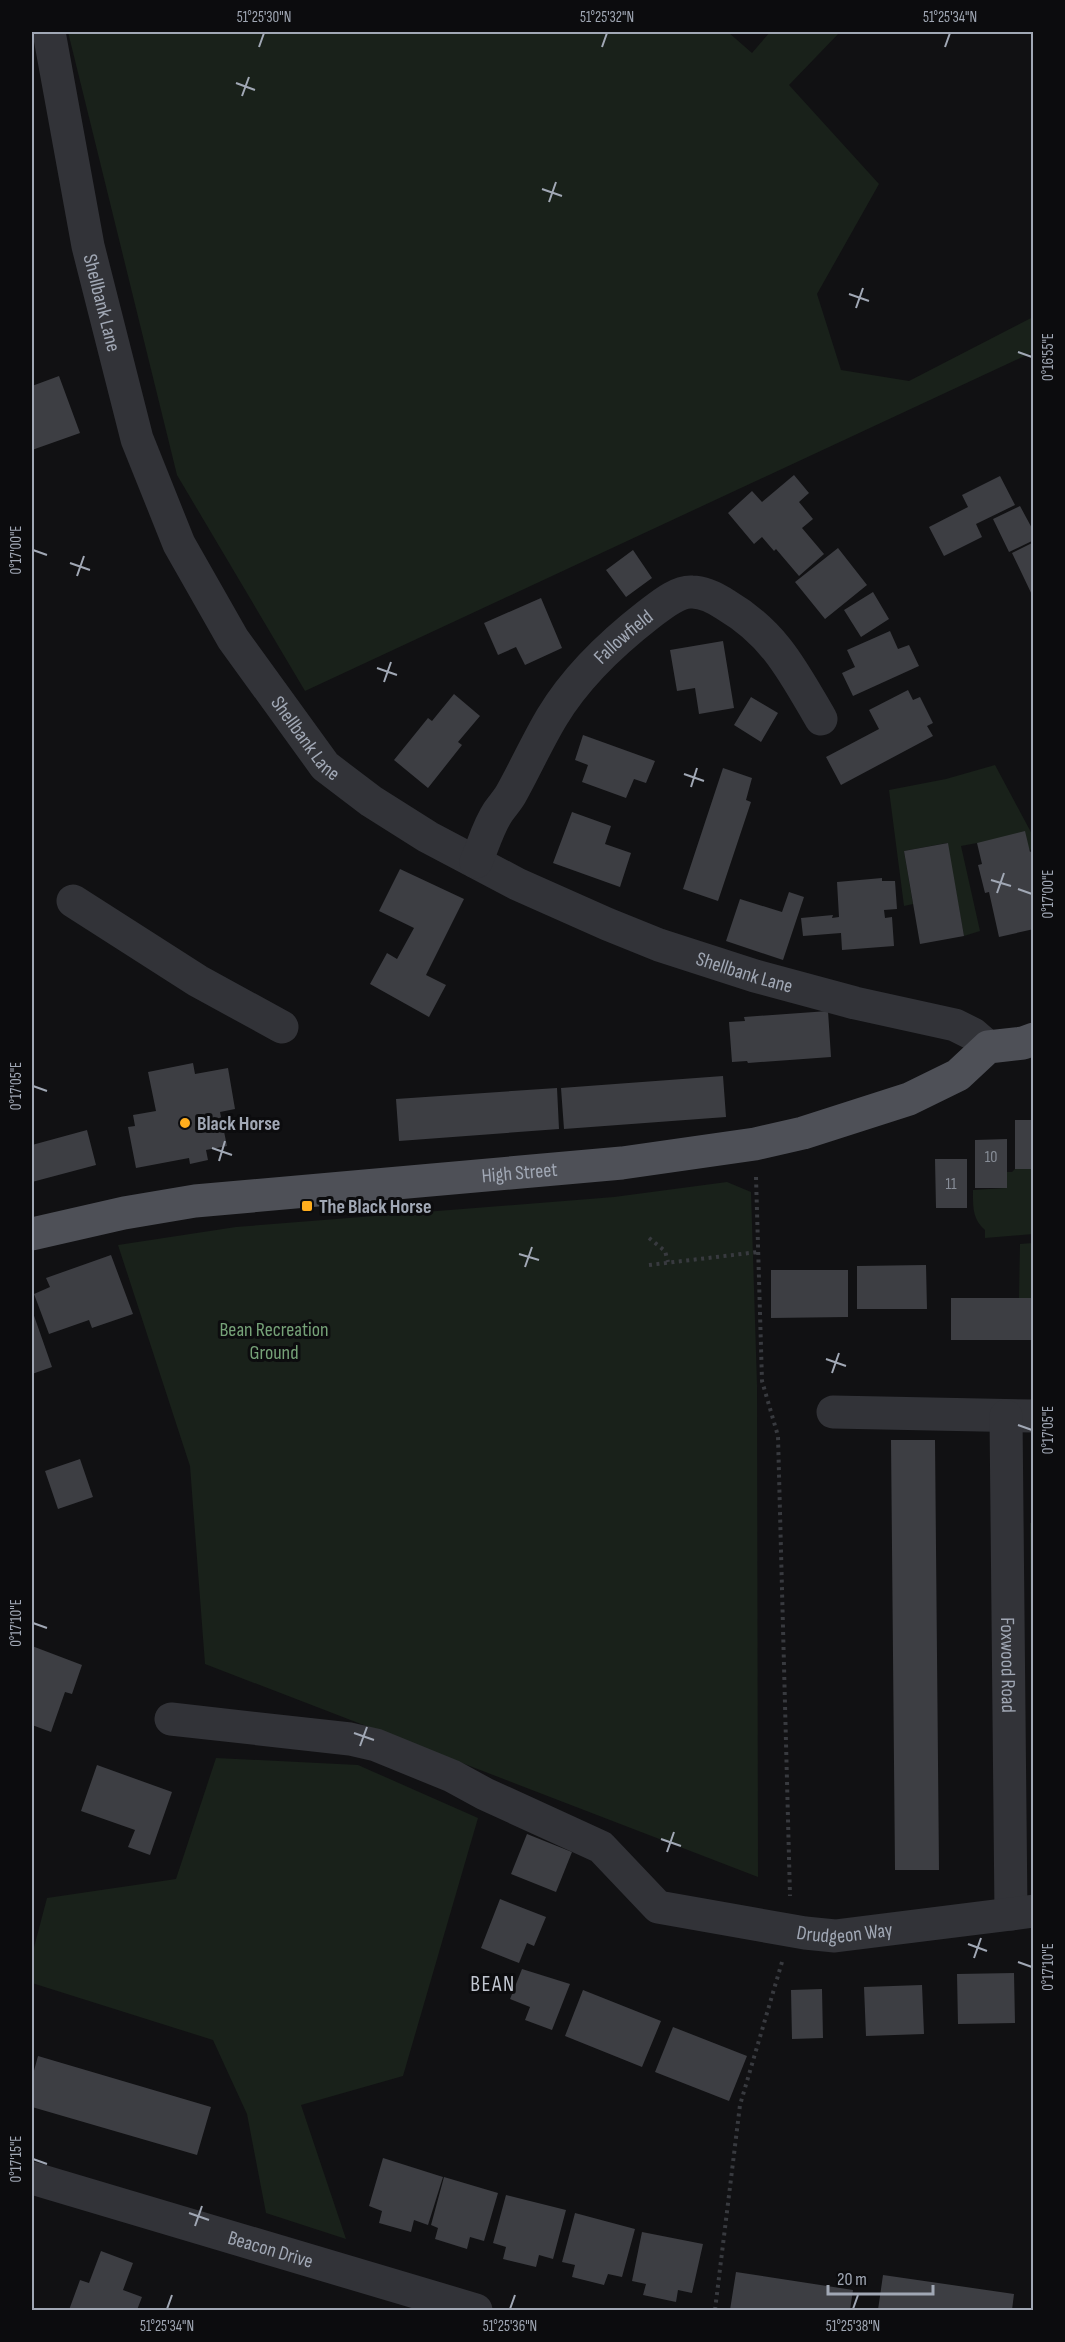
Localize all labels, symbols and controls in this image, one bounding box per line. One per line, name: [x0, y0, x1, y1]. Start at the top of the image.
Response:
text: 51°25'30"N: [237, 8, 291, 27]
text: 51°25'32"N: [580, 8, 634, 27]
text: 51°25'34"N: [923, 8, 977, 27]
street label: Shellbank Lane: [78, 252, 125, 354]
text: 0°16'55"E: [1039, 333, 1058, 381]
text: 0°17'00"E: [7, 525, 26, 575]
street label: Fallowfield: [589, 605, 658, 669]
street label: Shellbank Lane: [265, 692, 344, 786]
text: 0°17'00"E: [1039, 869, 1058, 919]
street label: Shellbank Lane: [693, 947, 795, 999]
text: 0°17'05"E: [7, 1062, 26, 1110]
place label: Black Horse: [197, 1112, 280, 1136]
marker: Black Horse: [178, 1116, 192, 1130]
house number: 10: [985, 1148, 997, 1167]
street label: High Street: [481, 1158, 558, 1188]
house number: 11: [945, 1175, 957, 1194]
place label: The Black Horse: [319, 1195, 431, 1219]
marker: The Black Horse: [300, 1199, 314, 1213]
park label: Bean Recreation Ground: [219, 1318, 329, 1365]
text: 0°17'05"E: [1039, 1406, 1058, 1454]
text: 0°17'10"E: [7, 1599, 26, 1647]
street label: Foxwood Road: [995, 1617, 1020, 1713]
street label: Drudgeon Way: [795, 1918, 894, 1949]
text: 0°17'10"E: [1039, 1943, 1058, 1991]
district label: BEAN: [470, 1971, 516, 1998]
text: 0°17'15"E: [7, 2136, 26, 2182]
street label: Beacon Drive: [225, 2226, 316, 2274]
scale bar: [828, 2258, 933, 2296]
text: 20 m: [837, 2269, 867, 2290]
text: 51°25'34"N: [140, 2317, 194, 2336]
text: 51°25'36"N: [483, 2317, 537, 2336]
text: 51°25'38"N: [826, 2317, 880, 2336]

